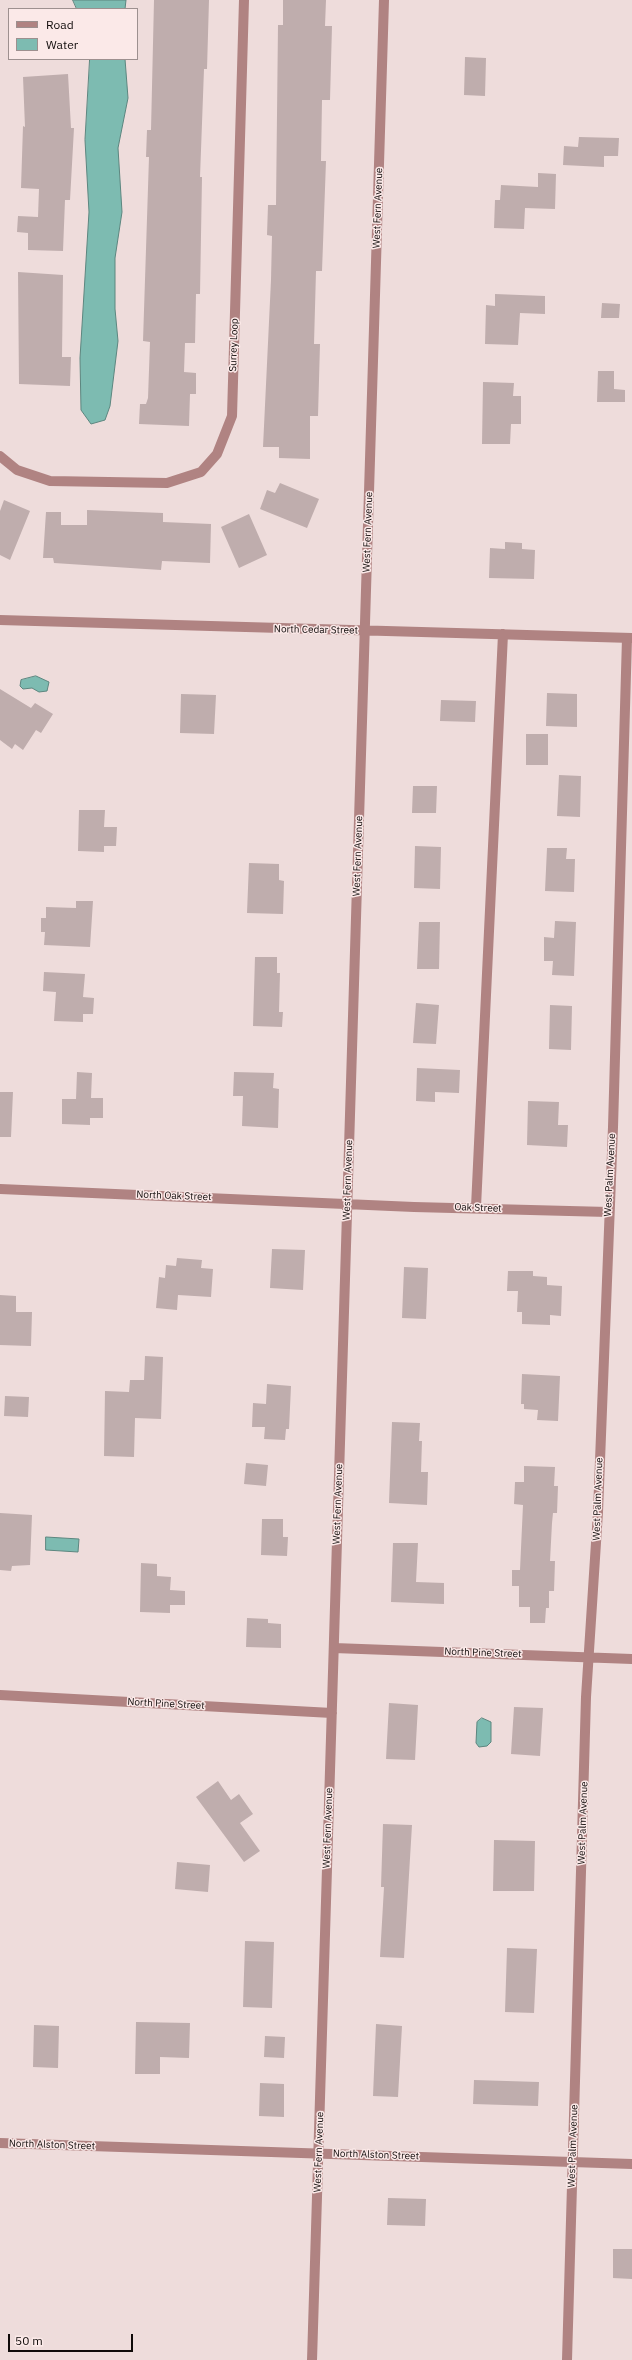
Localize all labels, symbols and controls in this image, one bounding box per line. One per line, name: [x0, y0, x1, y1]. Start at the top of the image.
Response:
legend: [8, 8, 138, 60]
text: Road: [46, 17, 74, 32]
text: Water: [46, 37, 78, 52]
street label: West Fern Avenue: [371, 167, 385, 249]
street label: Surrey Loop: [227, 318, 241, 372]
street label: West Fern Avenue: [361, 491, 375, 573]
street label: North Cedar Street: [274, 623, 358, 637]
street label: West Fern Avenue: [351, 815, 365, 897]
street label: West Palm Avenue: [602, 1133, 618, 1217]
street label: West Fern Avenue: [341, 1139, 355, 1221]
street label: North Oak Street: [136, 1189, 212, 1203]
street label: Oak Street: [454, 1201, 502, 1215]
street label: West Palm Avenue: [591, 1457, 605, 1541]
street label: West Fern Avenue: [331, 1463, 345, 1545]
street label: North Pine Street: [444, 1646, 522, 1660]
street label: North Pine Street: [127, 1696, 205, 1712]
street label: West Palm Avenue: [576, 1781, 590, 1865]
street label: West Fern Avenue: [321, 1787, 335, 1869]
street label: West Palm Avenue: [566, 2104, 580, 2188]
street label: West Fern Avenue: [312, 2111, 326, 2193]
street label: North Alston Street: [9, 2137, 95, 2153]
street label: North Alston Street: [333, 2147, 419, 2163]
scale bar: [10, 2326, 135, 2352]
text: 50 m: [15, 2333, 43, 2348]

